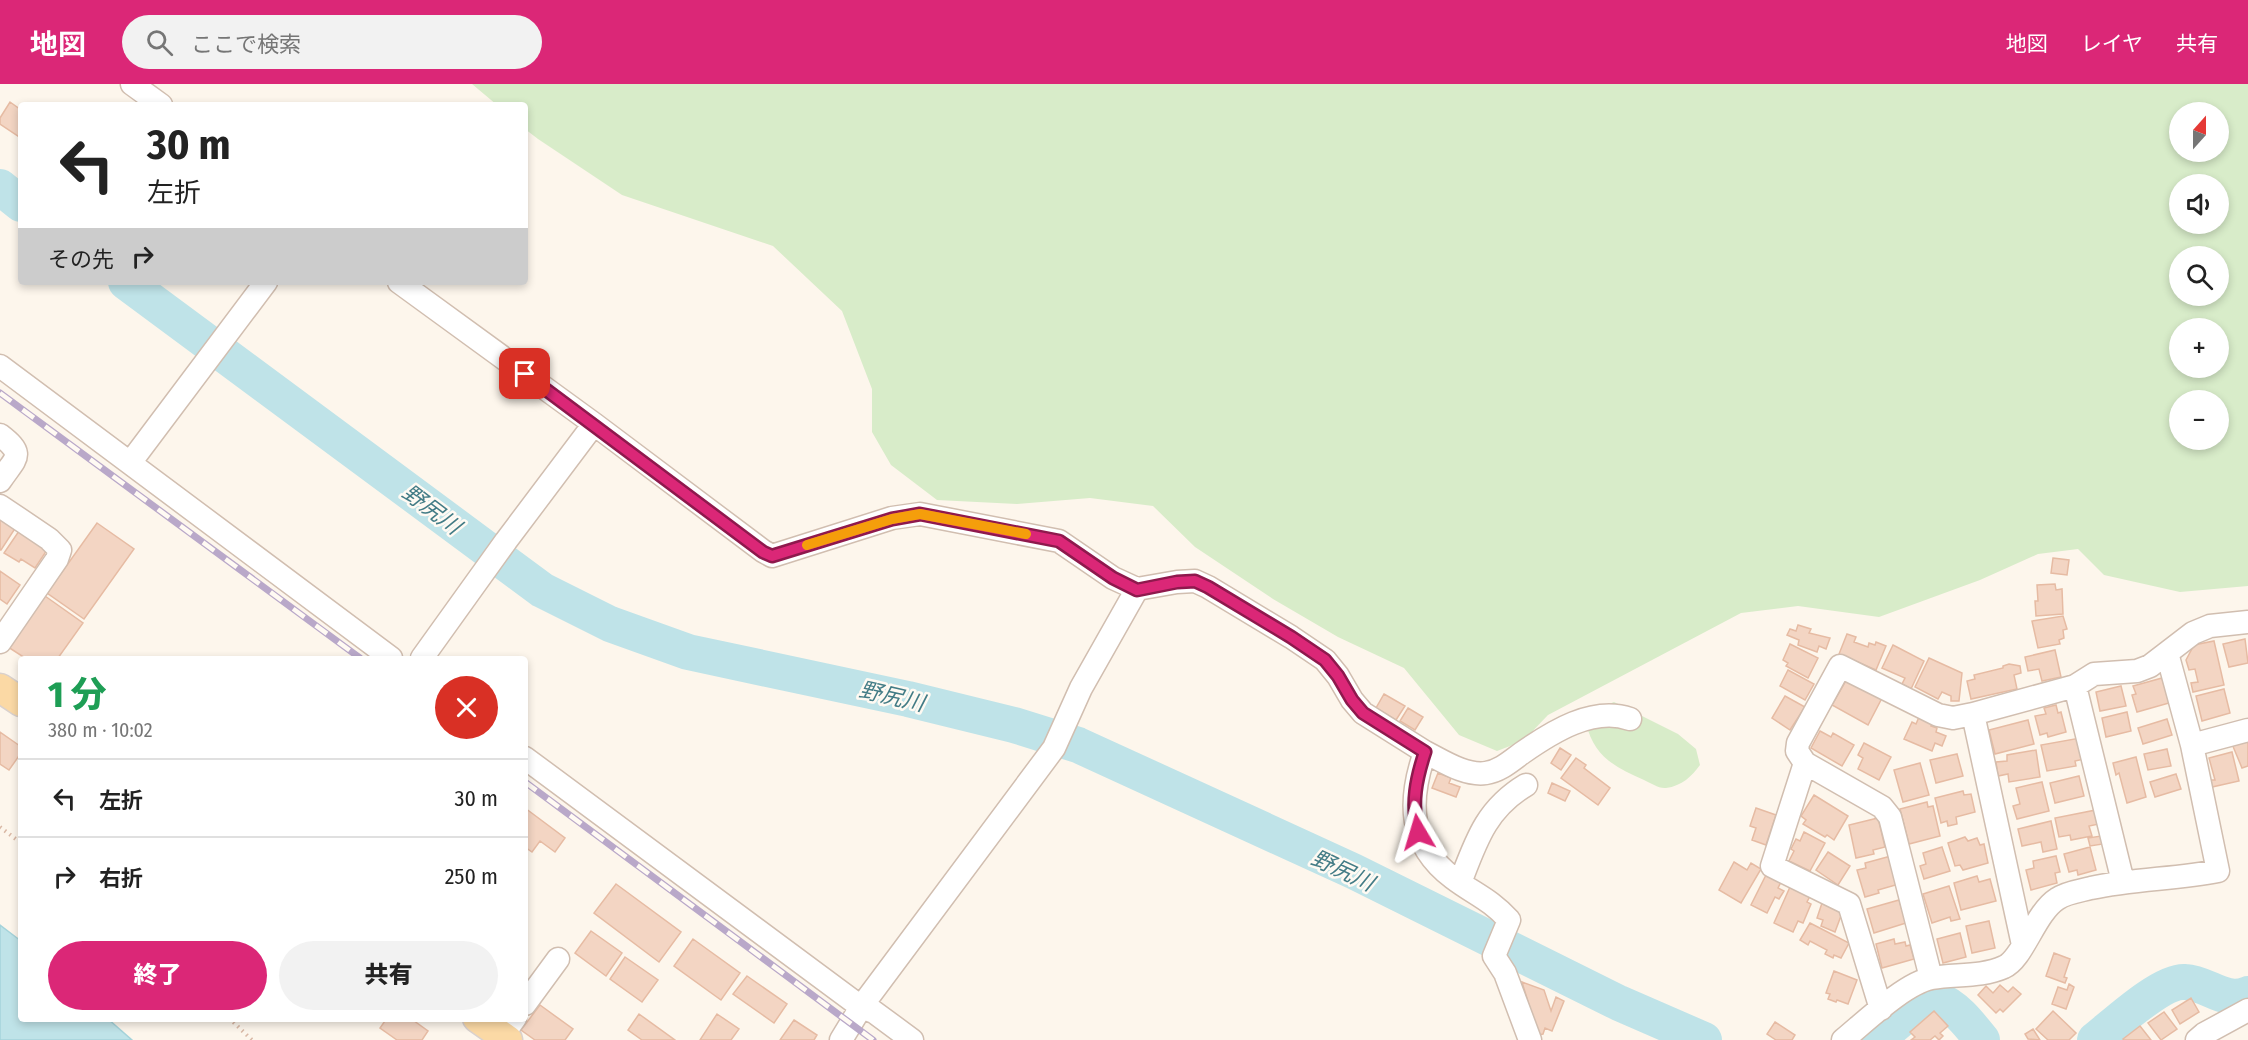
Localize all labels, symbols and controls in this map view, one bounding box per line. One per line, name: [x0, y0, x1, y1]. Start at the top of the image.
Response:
search box: [122, 15, 542, 69]
icon: search: [143, 26, 176, 59]
text: 地図: [30, 28, 86, 61]
text: ここで検索: [191, 31, 301, 58]
text: 地図: [2006, 31, 2048, 57]
text: レイヤ: [2081, 31, 2143, 57]
text: 共有: [2176, 31, 2218, 57]
north arrow: [2169, 102, 2229, 162]
map controls: [2169, 102, 2229, 450]
text: 30 m: [147, 120, 231, 170]
icon: left: [48, 126, 126, 204]
button: sound: [2169, 174, 2229, 234]
text: 左折: [147, 177, 201, 209]
icon: right: [126, 240, 159, 273]
text: その先: [48, 246, 114, 273]
button: search: [2169, 246, 2229, 306]
button: +: [2169, 318, 2229, 378]
pin: [499, 348, 550, 399]
icon: arrive: [508, 357, 541, 390]
button: −: [2169, 390, 2229, 450]
water label: 野尻川: [397, 479, 468, 541]
text: 1 分: [48, 673, 107, 717]
button: close: [435, 676, 498, 739]
water label: 野尻川: [857, 676, 929, 718]
text: 380 m · 10:02: [48, 718, 153, 742]
icon: left: [48, 782, 81, 815]
text: 30 m: [455, 785, 498, 812]
text: 左折: [99, 787, 143, 814]
position arrow: [1386, 800, 1450, 864]
water label: 野尻川: [1307, 844, 1380, 897]
icon: right: [48, 860, 81, 893]
text: 250 m: [445, 863, 498, 890]
text: 右折: [99, 865, 143, 892]
button: 終了: [48, 941, 267, 1010]
button: 共有: [279, 941, 498, 1010]

